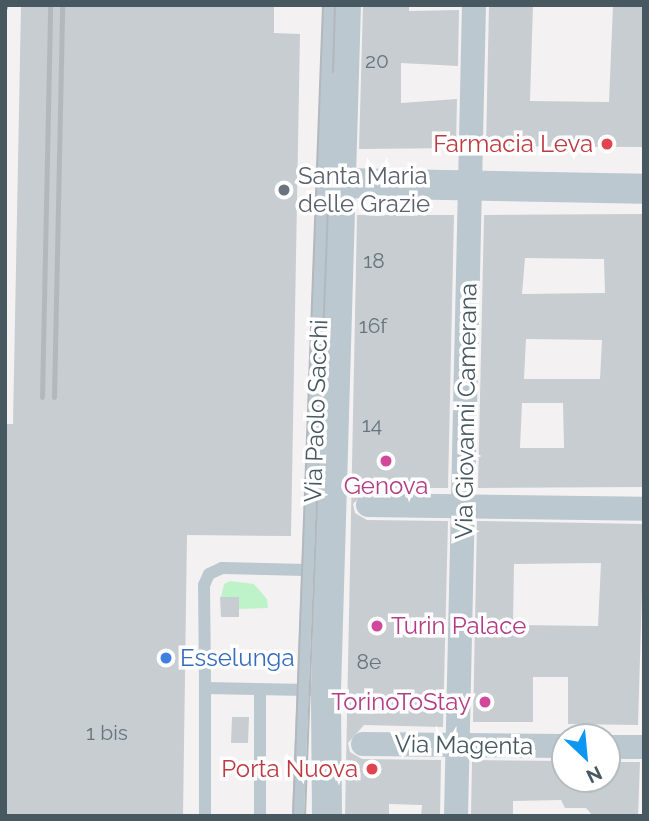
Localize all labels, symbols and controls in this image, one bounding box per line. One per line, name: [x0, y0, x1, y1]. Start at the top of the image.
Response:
house number: 20: [365, 48, 389, 74]
place label: Farmacia Leva: [433, 130, 593, 158]
marker: Farmacia Leva: [599, 136, 615, 152]
place label: Santa Maria delle Grazie: [298, 162, 430, 218]
marker: Santa Maria delle Grazie: [276, 182, 292, 198]
house number: 18: [363, 248, 385, 274]
street label: Via Giovanni Camerana: [449, 283, 483, 539]
house number: 16f: [359, 313, 387, 339]
street label: Via Paolo Sacchi: [298, 319, 334, 503]
house number: 14: [362, 412, 382, 438]
marker: Genova: [378, 453, 394, 469]
place label: Genova: [344, 472, 428, 500]
place label: Turin Palace: [391, 612, 526, 640]
marker: Turin Palace: [369, 618, 385, 634]
place label: Esselunga: [180, 644, 295, 672]
house number: 8e: [357, 649, 381, 675]
marker: Esselunga: [158, 650, 174, 666]
place label: TorinoToStay: [331, 688, 471, 716]
marker: TorinoToStay: [477, 694, 493, 710]
house number: 1 bis: [86, 720, 128, 746]
north arrow: [551, 723, 621, 793]
street label: Via Magenta: [394, 729, 534, 761]
place label: Porta Nuova: [221, 755, 358, 783]
marker: Porta Nuova: [364, 761, 380, 777]
text: N: [583, 762, 606, 788]

